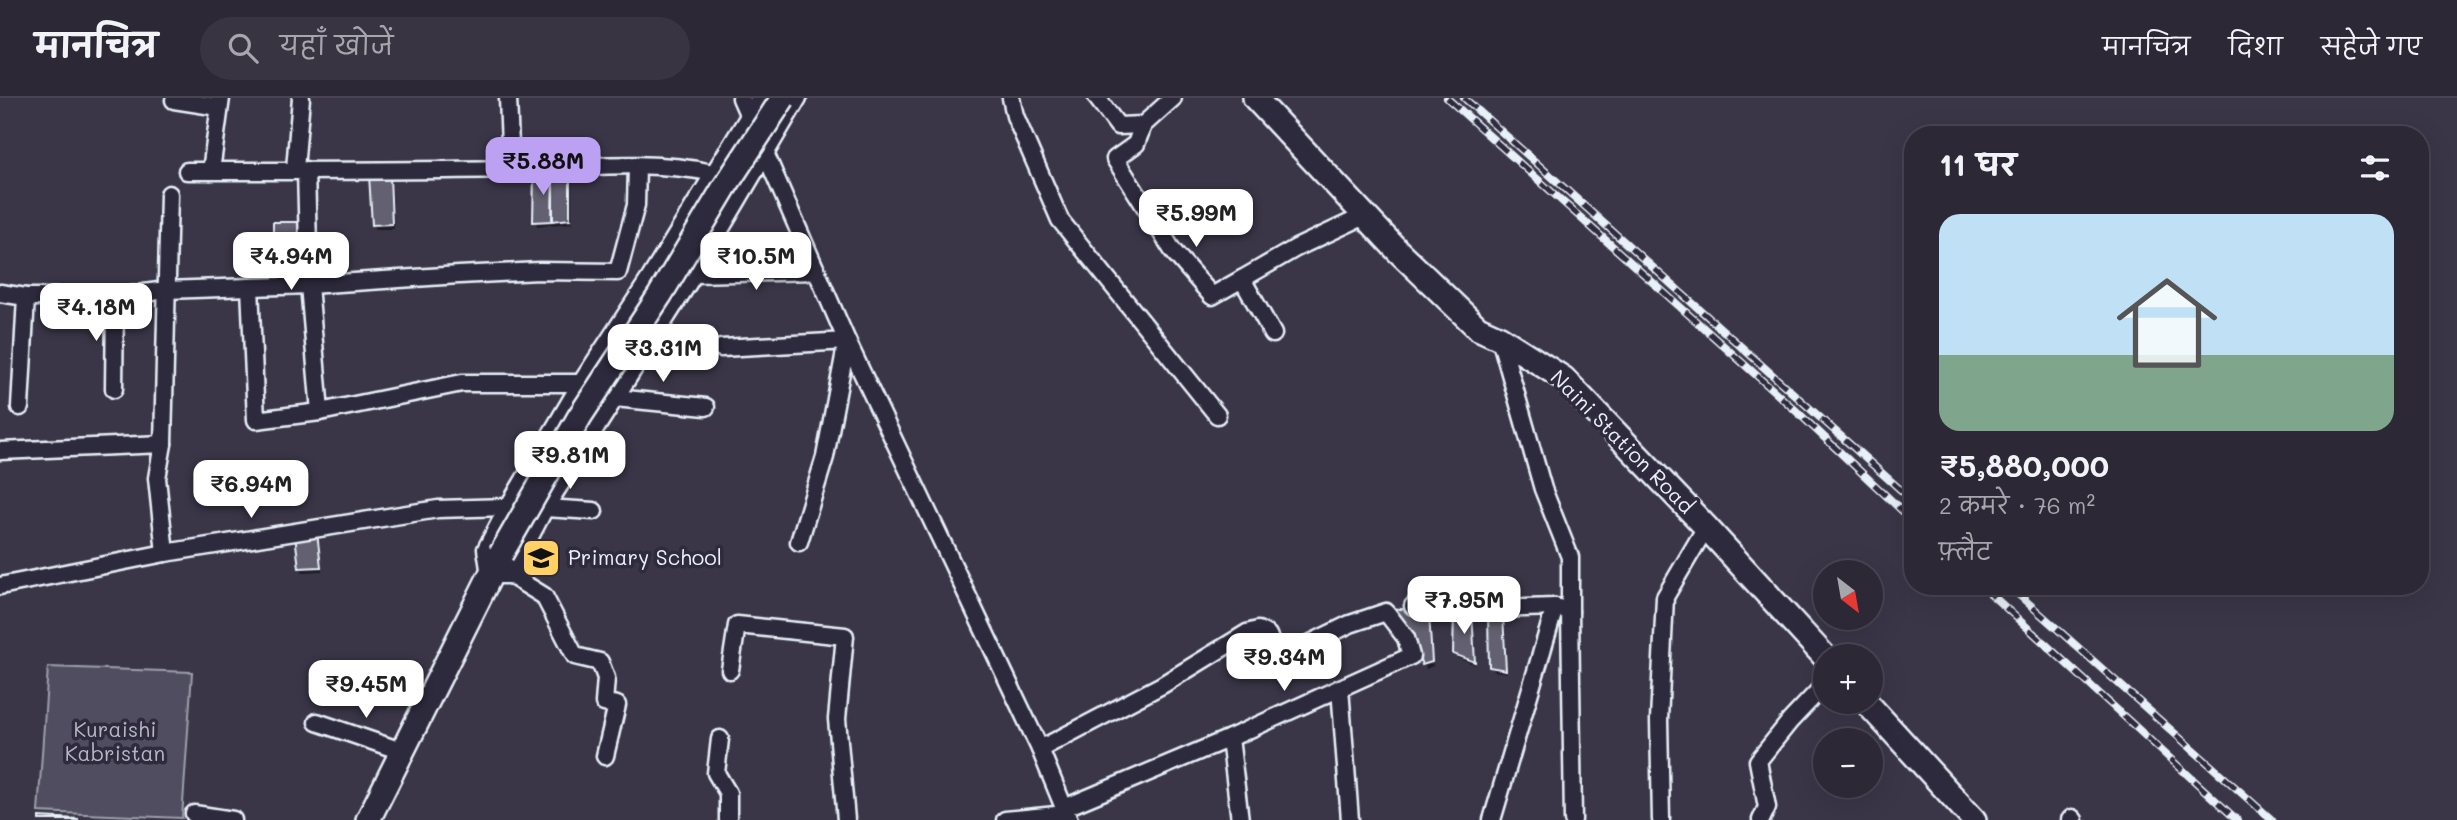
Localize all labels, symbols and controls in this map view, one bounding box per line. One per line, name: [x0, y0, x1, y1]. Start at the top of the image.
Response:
search box: [200, 17, 690, 80]
text: मानचित्र: [35, 22, 158, 65]
text: यहाँ खोजें: [280, 28, 393, 62]
icon: search: [224, 29, 262, 67]
text: मानचित्र: [2102, 30, 2190, 61]
text: दिशा: [2228, 30, 2283, 61]
text: सहेजे गए: [2321, 30, 2422, 61]
pin: ₹5.88M: [486, 138, 600, 197]
text: 11 घर: [1939, 144, 2016, 184]
text: ₹5.88M: [502, 145, 584, 175]
icon: filters: [2356, 149, 2394, 187]
pin: ₹5.99M: [1139, 190, 1253, 249]
text: ₹5.99M: [1155, 197, 1237, 227]
pin: ₹4.94M: [234, 232, 348, 292]
pin: ₹10.5M: [699, 232, 813, 292]
text: ₹4.94M: [249, 240, 333, 270]
text: ₹10.5M: [716, 240, 796, 270]
icon: home: [2104, 260, 2230, 386]
pin: ₹4.18M: [39, 284, 153, 343]
text: ₹4.18M: [56, 291, 136, 321]
pin: ₹3.31M: [606, 324, 720, 384]
text: ₹3.31M: [624, 332, 702, 362]
street label: Naini Station Road: [1545, 363, 1701, 519]
pin: ₹9.81M: [513, 432, 627, 491]
text: ₹9.81M: [530, 439, 610, 469]
text: ₹5,880,000: [1939, 445, 2109, 485]
pin: ₹6.94M: [194, 460, 308, 520]
text: ₹6.94M: [209, 468, 293, 498]
text: 2 कमरे · 76 m²: [1939, 490, 2095, 520]
text: फ़्लैट: [1939, 536, 1991, 566]
school or university icon: Primary School: [520, 537, 562, 579]
place label: Primary School: [568, 543, 722, 570]
north arrow: [1813, 560, 1883, 630]
map controls: [1813, 560, 1883, 798]
pin: ₹7.95M: [1407, 576, 1521, 636]
text: ₹7.95M: [1424, 584, 1504, 614]
pin: ₹9.34M: [1227, 634, 1341, 693]
text: ₹9.34M: [1242, 641, 1326, 671]
button: +: [1813, 644, 1883, 714]
pin: ₹9.45M: [309, 660, 423, 720]
text: ₹9.45M: [325, 668, 407, 698]
park label: Kuraishi Kabristan: [65, 715, 165, 766]
button: −: [1813, 728, 1883, 798]

